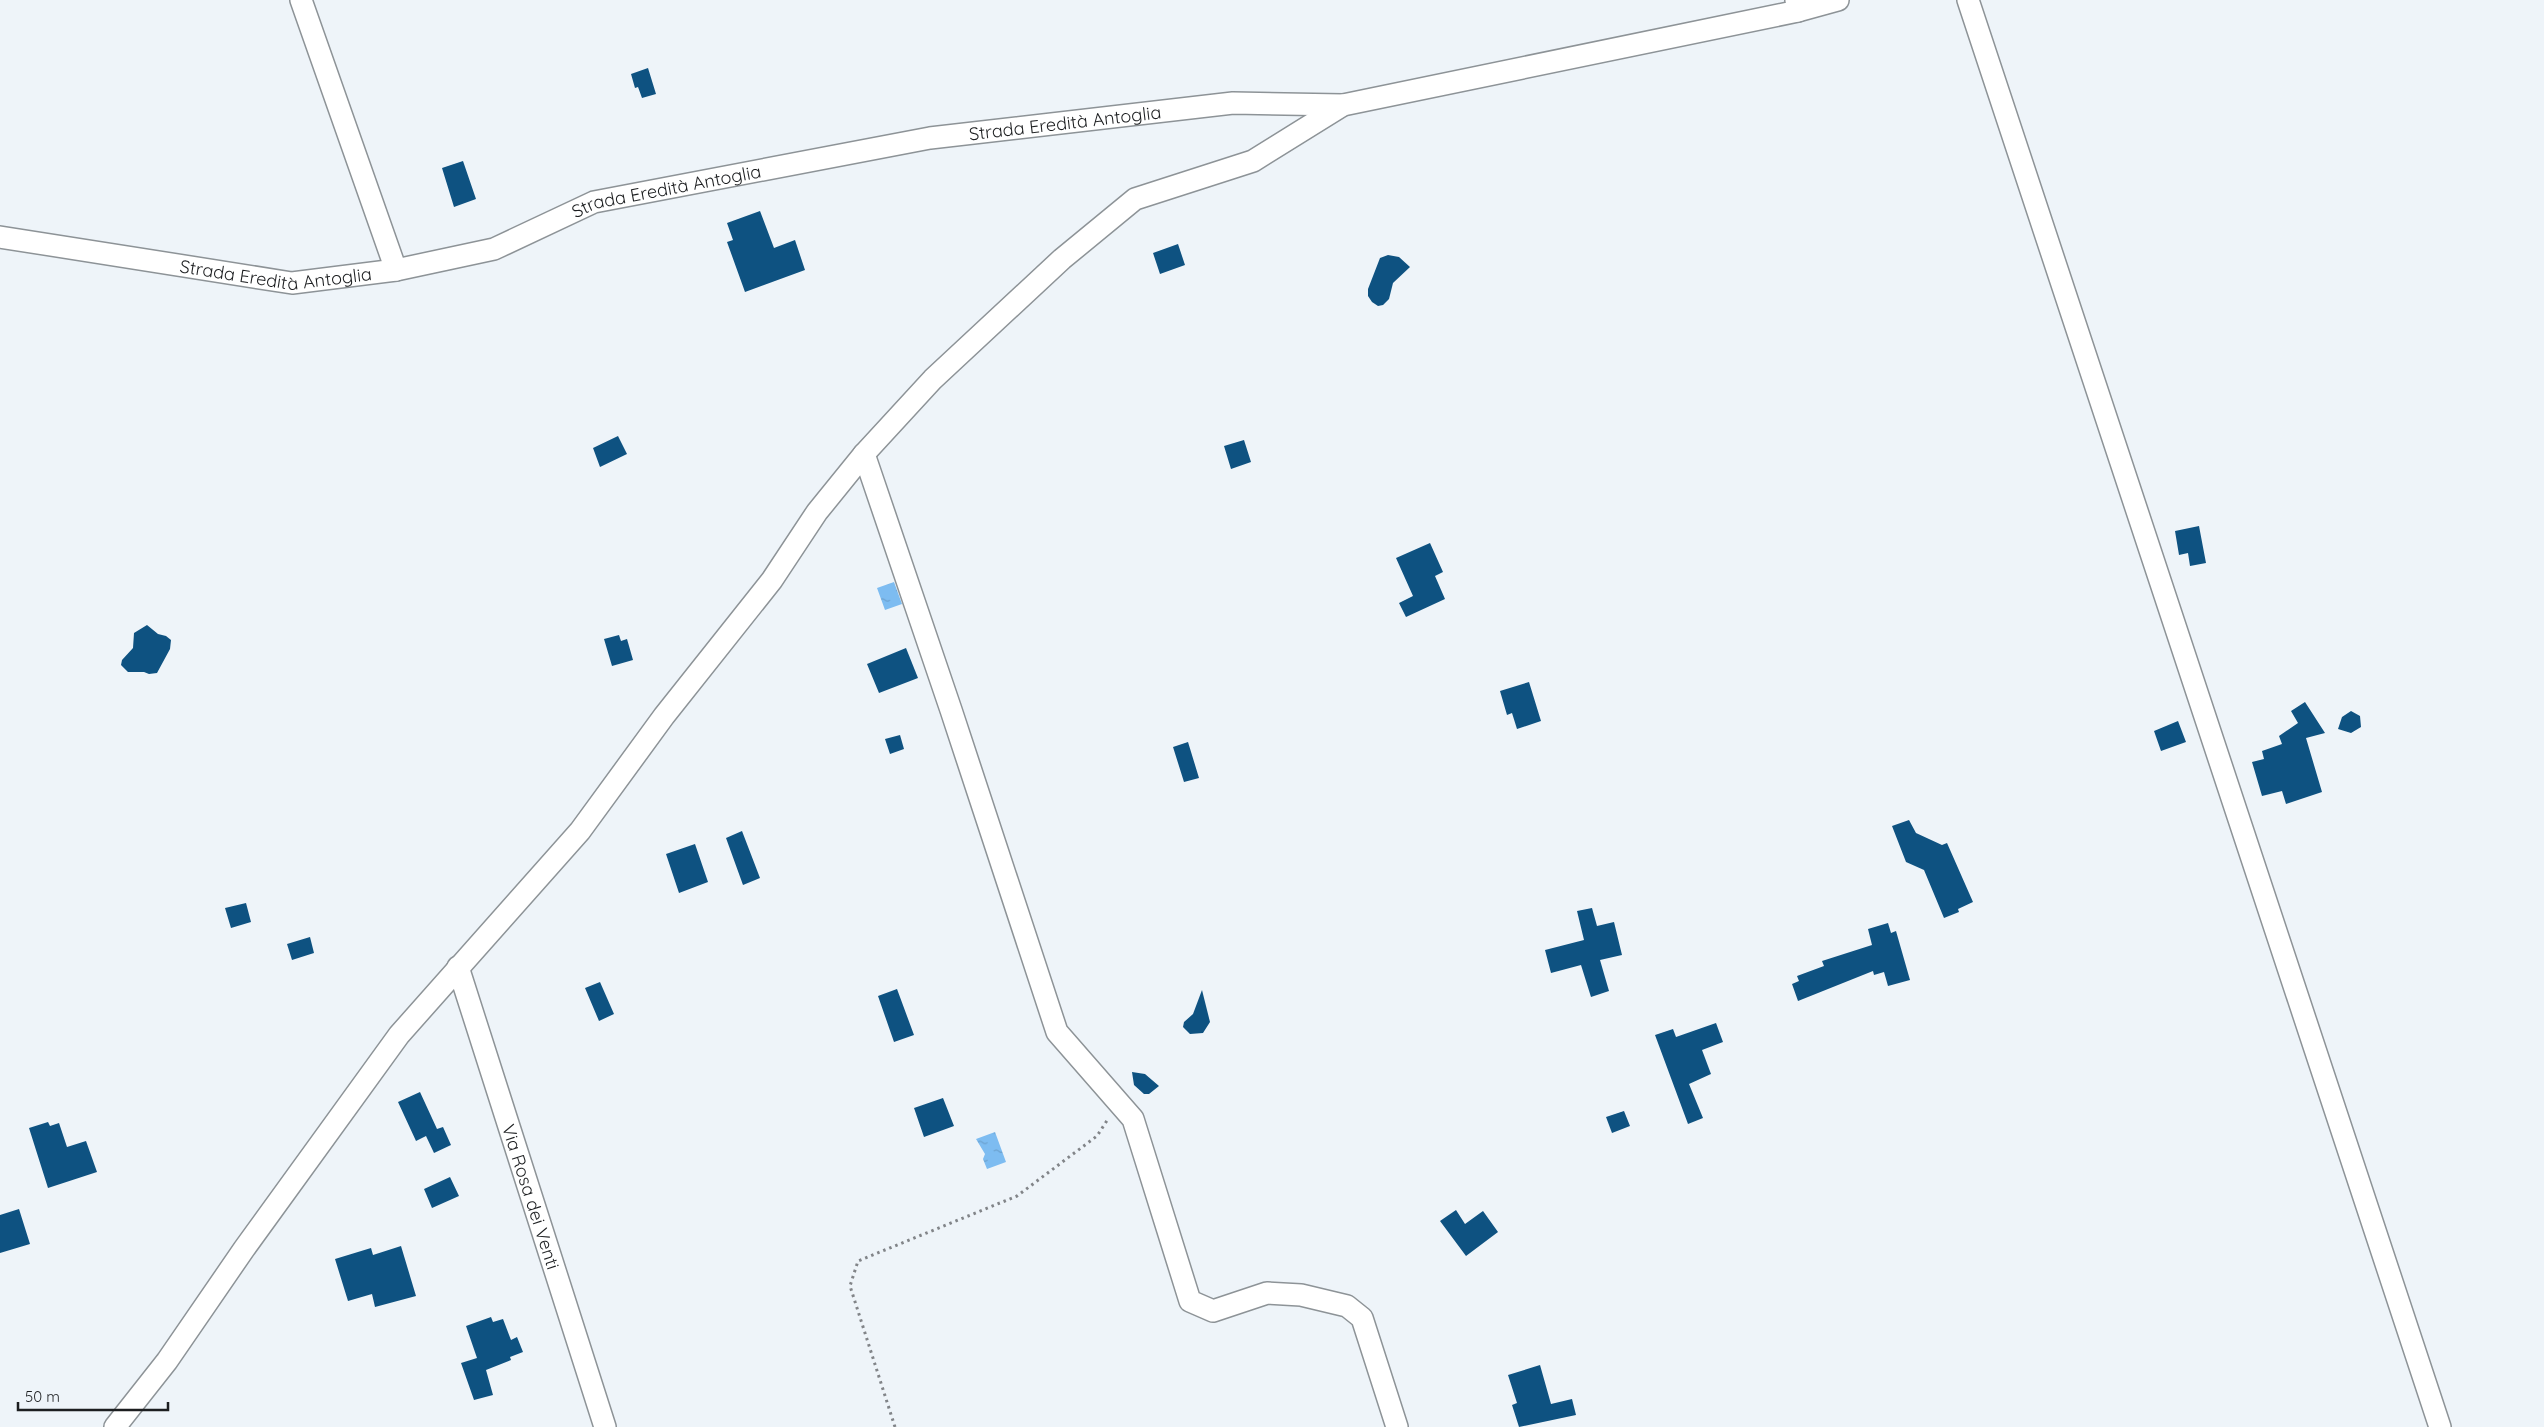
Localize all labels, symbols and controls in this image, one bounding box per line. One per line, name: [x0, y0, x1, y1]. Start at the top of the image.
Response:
street label: Strada Eredità Antoglia: [968, 100, 1162, 145]
street label: Strada Eredità Antoglia: [568, 159, 763, 223]
street label: Strada Eredità Antoglia: [178, 254, 373, 295]
street label: Via Rosa dei Venti: [497, 1121, 565, 1272]
scale bar: [18, 1380, 168, 1412]
text: 50 m: [25, 1387, 60, 1406]

